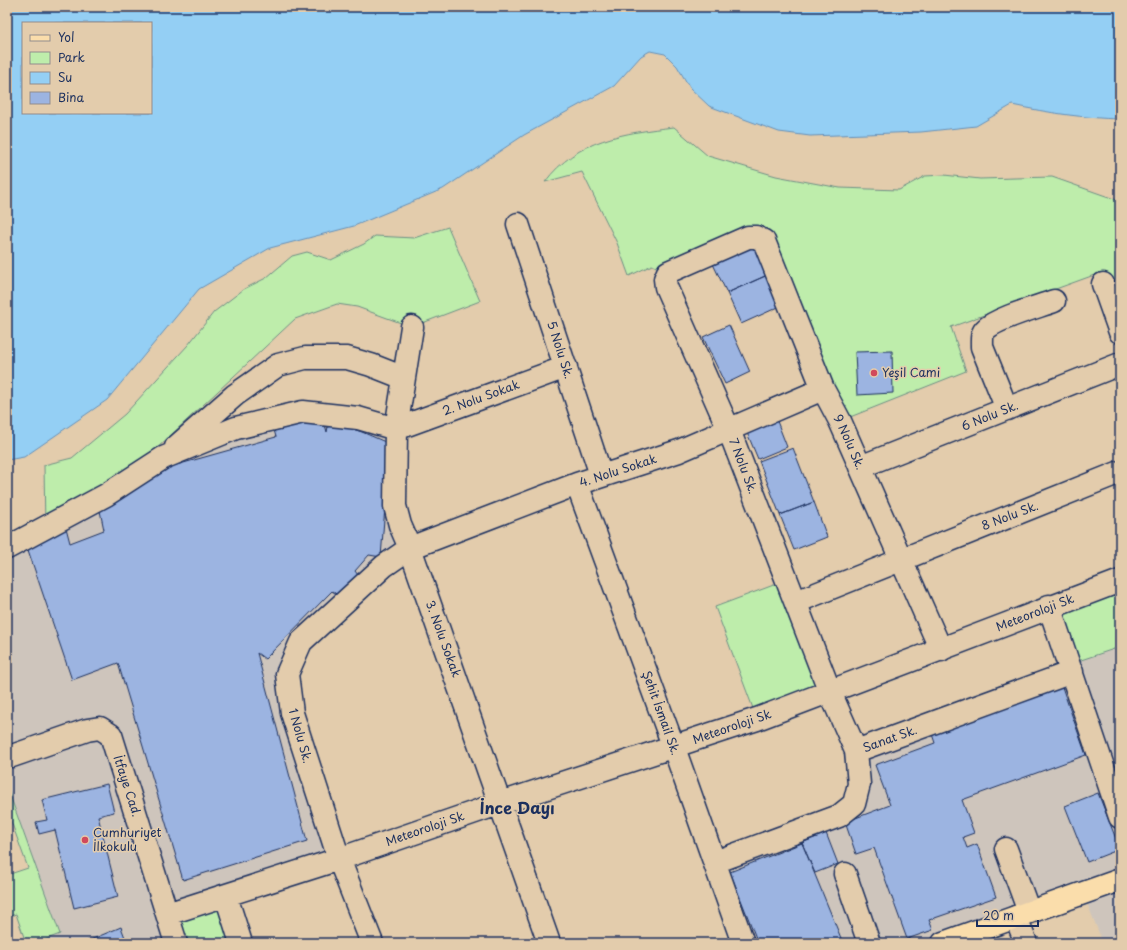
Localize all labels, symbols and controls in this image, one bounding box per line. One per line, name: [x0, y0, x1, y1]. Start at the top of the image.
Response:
legend: [22, 22, 152, 114]
text: Yol: [58, 28, 74, 46]
text: Park: [58, 48, 85, 66]
text: Su: [58, 68, 72, 86]
text: Bina: [58, 88, 84, 106]
street label: 5 Nolu Sk.: [543, 318, 579, 381]
place label: Yeşil Cami: [882, 363, 940, 381]
marker: Yeşil Cami: [869, 368, 879, 378]
street label: 2. Nolu Sokak: [440, 375, 522, 419]
street label: 6 Nolu Sk.: [959, 396, 1021, 435]
street label: 9 Nolu Sk.: [830, 411, 870, 472]
street label: 7 Nolu Sk.: [725, 435, 763, 496]
street label: 4. Nolu Sokak: [577, 449, 659, 491]
street label: 8 Nolu Sk.: [979, 496, 1041, 534]
street label: Meteoroloji Sk: [993, 589, 1076, 635]
street label: 3. Nolu Sokak: [422, 598, 466, 680]
street label: Şehit İsmail Sk.: [638, 668, 686, 757]
street label: Meteoroloji Sk: [690, 704, 773, 748]
street label: 1 Nolu Sk.: [285, 706, 317, 765]
street label: Sanat Sk.: [860, 720, 919, 756]
street label: İtfaye Cad.: [110, 753, 146, 819]
district label: İnce Dayı: [479, 795, 555, 819]
street label: Meteoroloji Sk: [383, 806, 466, 850]
place label: Cumhuriyet İlkokulu: [93, 823, 162, 855]
marker: Cumhuriyet İlkokulu: [80, 835, 90, 845]
scale bar: [977, 902, 1038, 928]
text: 20 m: [983, 906, 1014, 924]

